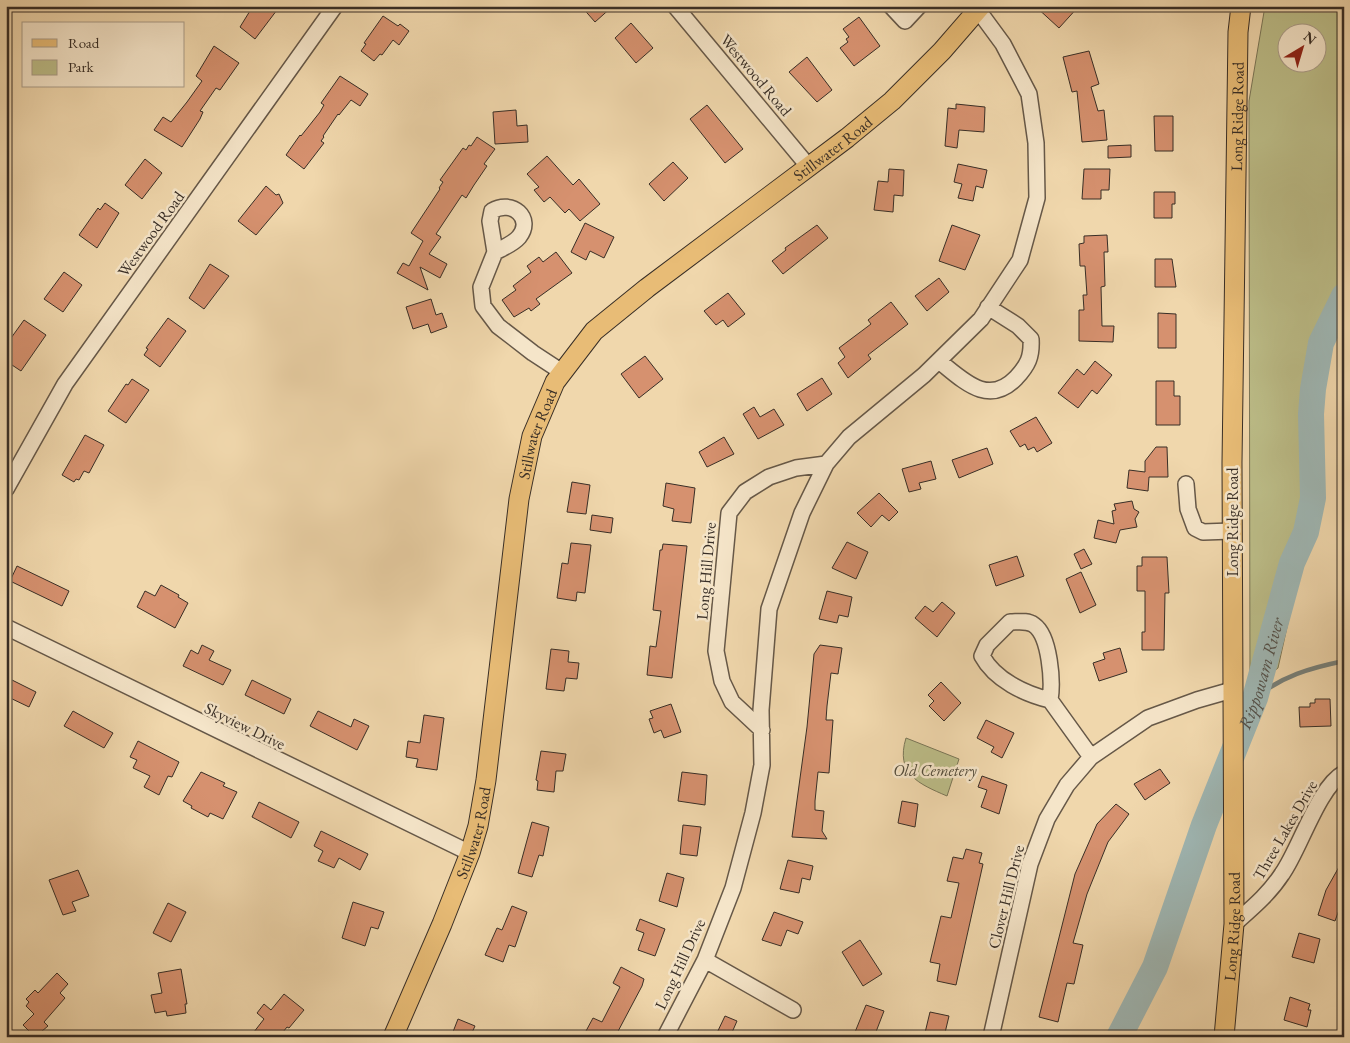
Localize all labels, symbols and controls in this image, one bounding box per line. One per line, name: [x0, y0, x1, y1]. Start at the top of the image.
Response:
legend: [22, 22, 185, 88]
north arrow: [1278, 22, 1328, 72]
text: N: [1300, 27, 1321, 49]
street label: Westwood Road: [716, 30, 797, 121]
text: Road: [68, 33, 100, 52]
text: Park: [68, 57, 95, 76]
street label: Long Ridge Road: [1226, 61, 1248, 171]
street label: Stillwater Road: [789, 111, 877, 185]
street label: Westwood Road: [113, 186, 190, 281]
street label: Stillwater Road: [513, 384, 562, 481]
street label: Long Ridge Road: [1222, 467, 1243, 577]
street label: Long Hill Drive: [691, 521, 721, 621]
water label: Rippowam River: [1232, 614, 1288, 733]
street label: Skyview Drive: [201, 697, 289, 755]
park label: Old Cemetery: [893, 760, 977, 781]
street label: Three Lakes Drive: [1248, 776, 1322, 884]
street label: Stillwater Road: [450, 784, 495, 882]
street label: Clover Hill Drive: [983, 843, 1029, 951]
street label: Long Ridge Road: [1219, 871, 1245, 982]
street label: Long Hill Drive: [650, 915, 710, 1013]

